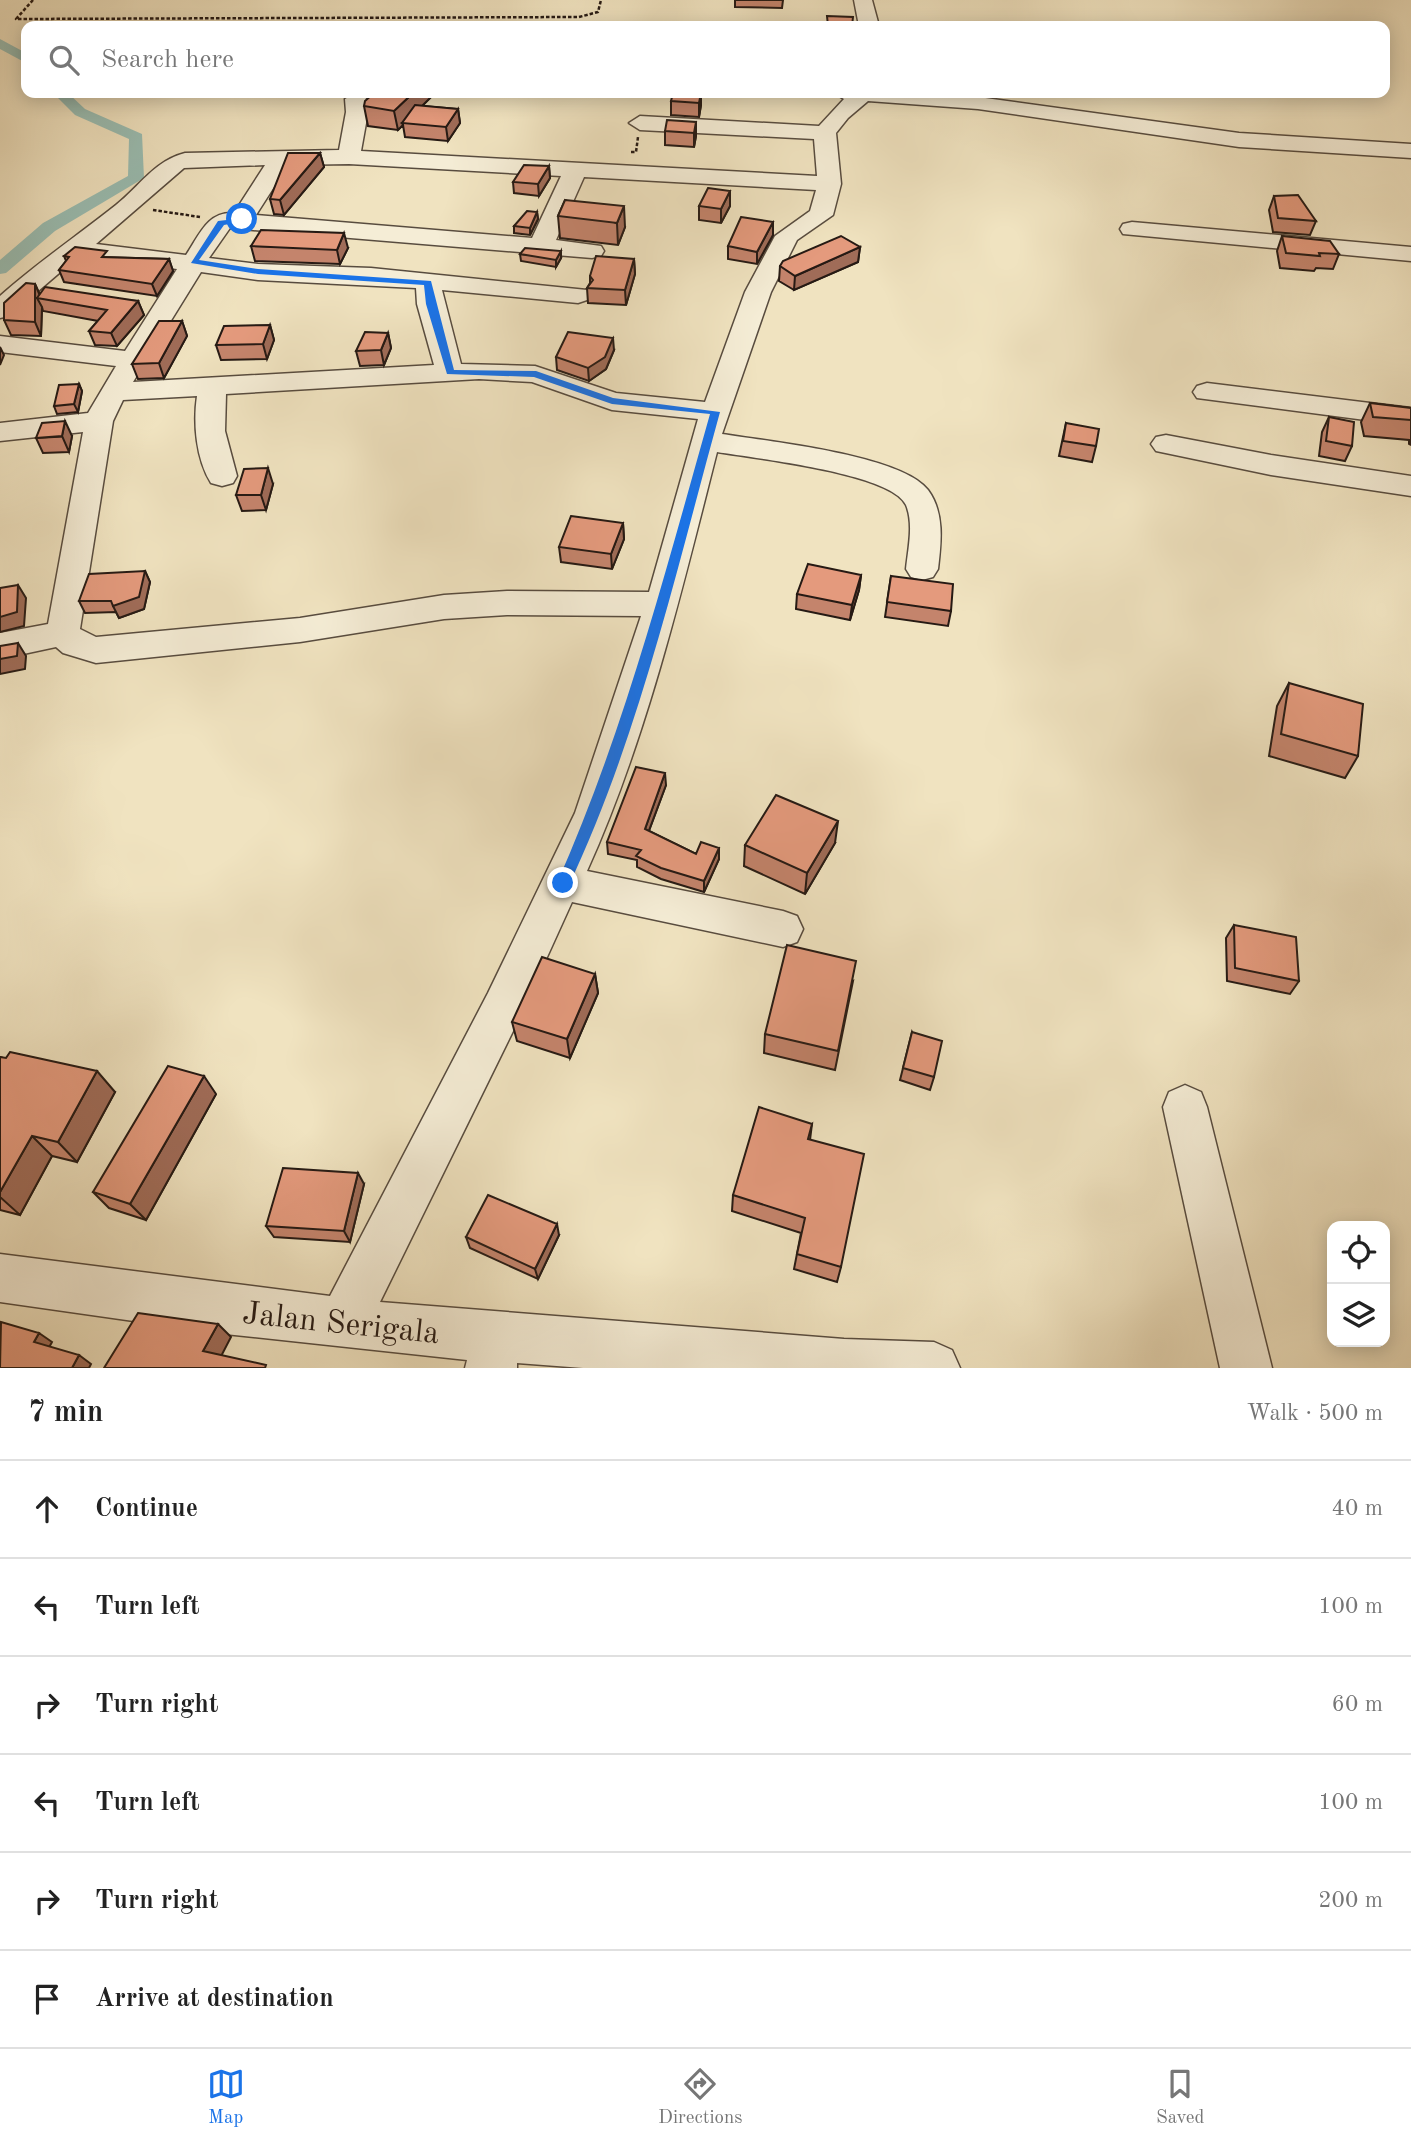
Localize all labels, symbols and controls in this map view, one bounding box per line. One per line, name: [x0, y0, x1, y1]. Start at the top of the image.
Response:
search box: [21, 21, 1390, 98]
icon: search: [45, 41, 83, 79]
text: Search here: [101, 47, 234, 73]
route start: [226, 203, 257, 234]
route end: [547, 867, 578, 898]
map controls: [1327, 1221, 1390, 1347]
button: locate: [1327, 1221, 1390, 1284]
button: layers: [1327, 1284, 1390, 1347]
street label: Jalan Serigala: [241, 1299, 441, 1351]
text: 7 min: [28, 1398, 103, 1428]
text: Walk · 500 m: [1247, 1402, 1383, 1425]
icon: ahead: [28, 1490, 66, 1528]
text: Continue: [95, 1496, 198, 1522]
text: 40 m: [1332, 1497, 1383, 1520]
icon: left: [28, 1588, 66, 1626]
text: Turn left: [95, 1594, 200, 1620]
text: 100 m: [1318, 1595, 1383, 1618]
icon: right: [28, 1686, 66, 1724]
text: Turn right: [95, 1692, 218, 1718]
text: 60 m: [1332, 1693, 1383, 1716]
icon: left: [28, 1784, 66, 1822]
text: Turn left: [95, 1790, 200, 1816]
text: 100 m: [1318, 1791, 1383, 1814]
icon: right: [28, 1882, 66, 1920]
text: Turn right: [95, 1888, 218, 1914]
text: 200 m: [1318, 1889, 1383, 1912]
icon: arrive: [28, 1980, 66, 2018]
text: Arrive at destination: [95, 1986, 334, 2012]
tab: Map: [207, 2065, 245, 2130]
tab: Directions: [658, 2065, 743, 2130]
tab: Saved: [1156, 2065, 1204, 2130]

